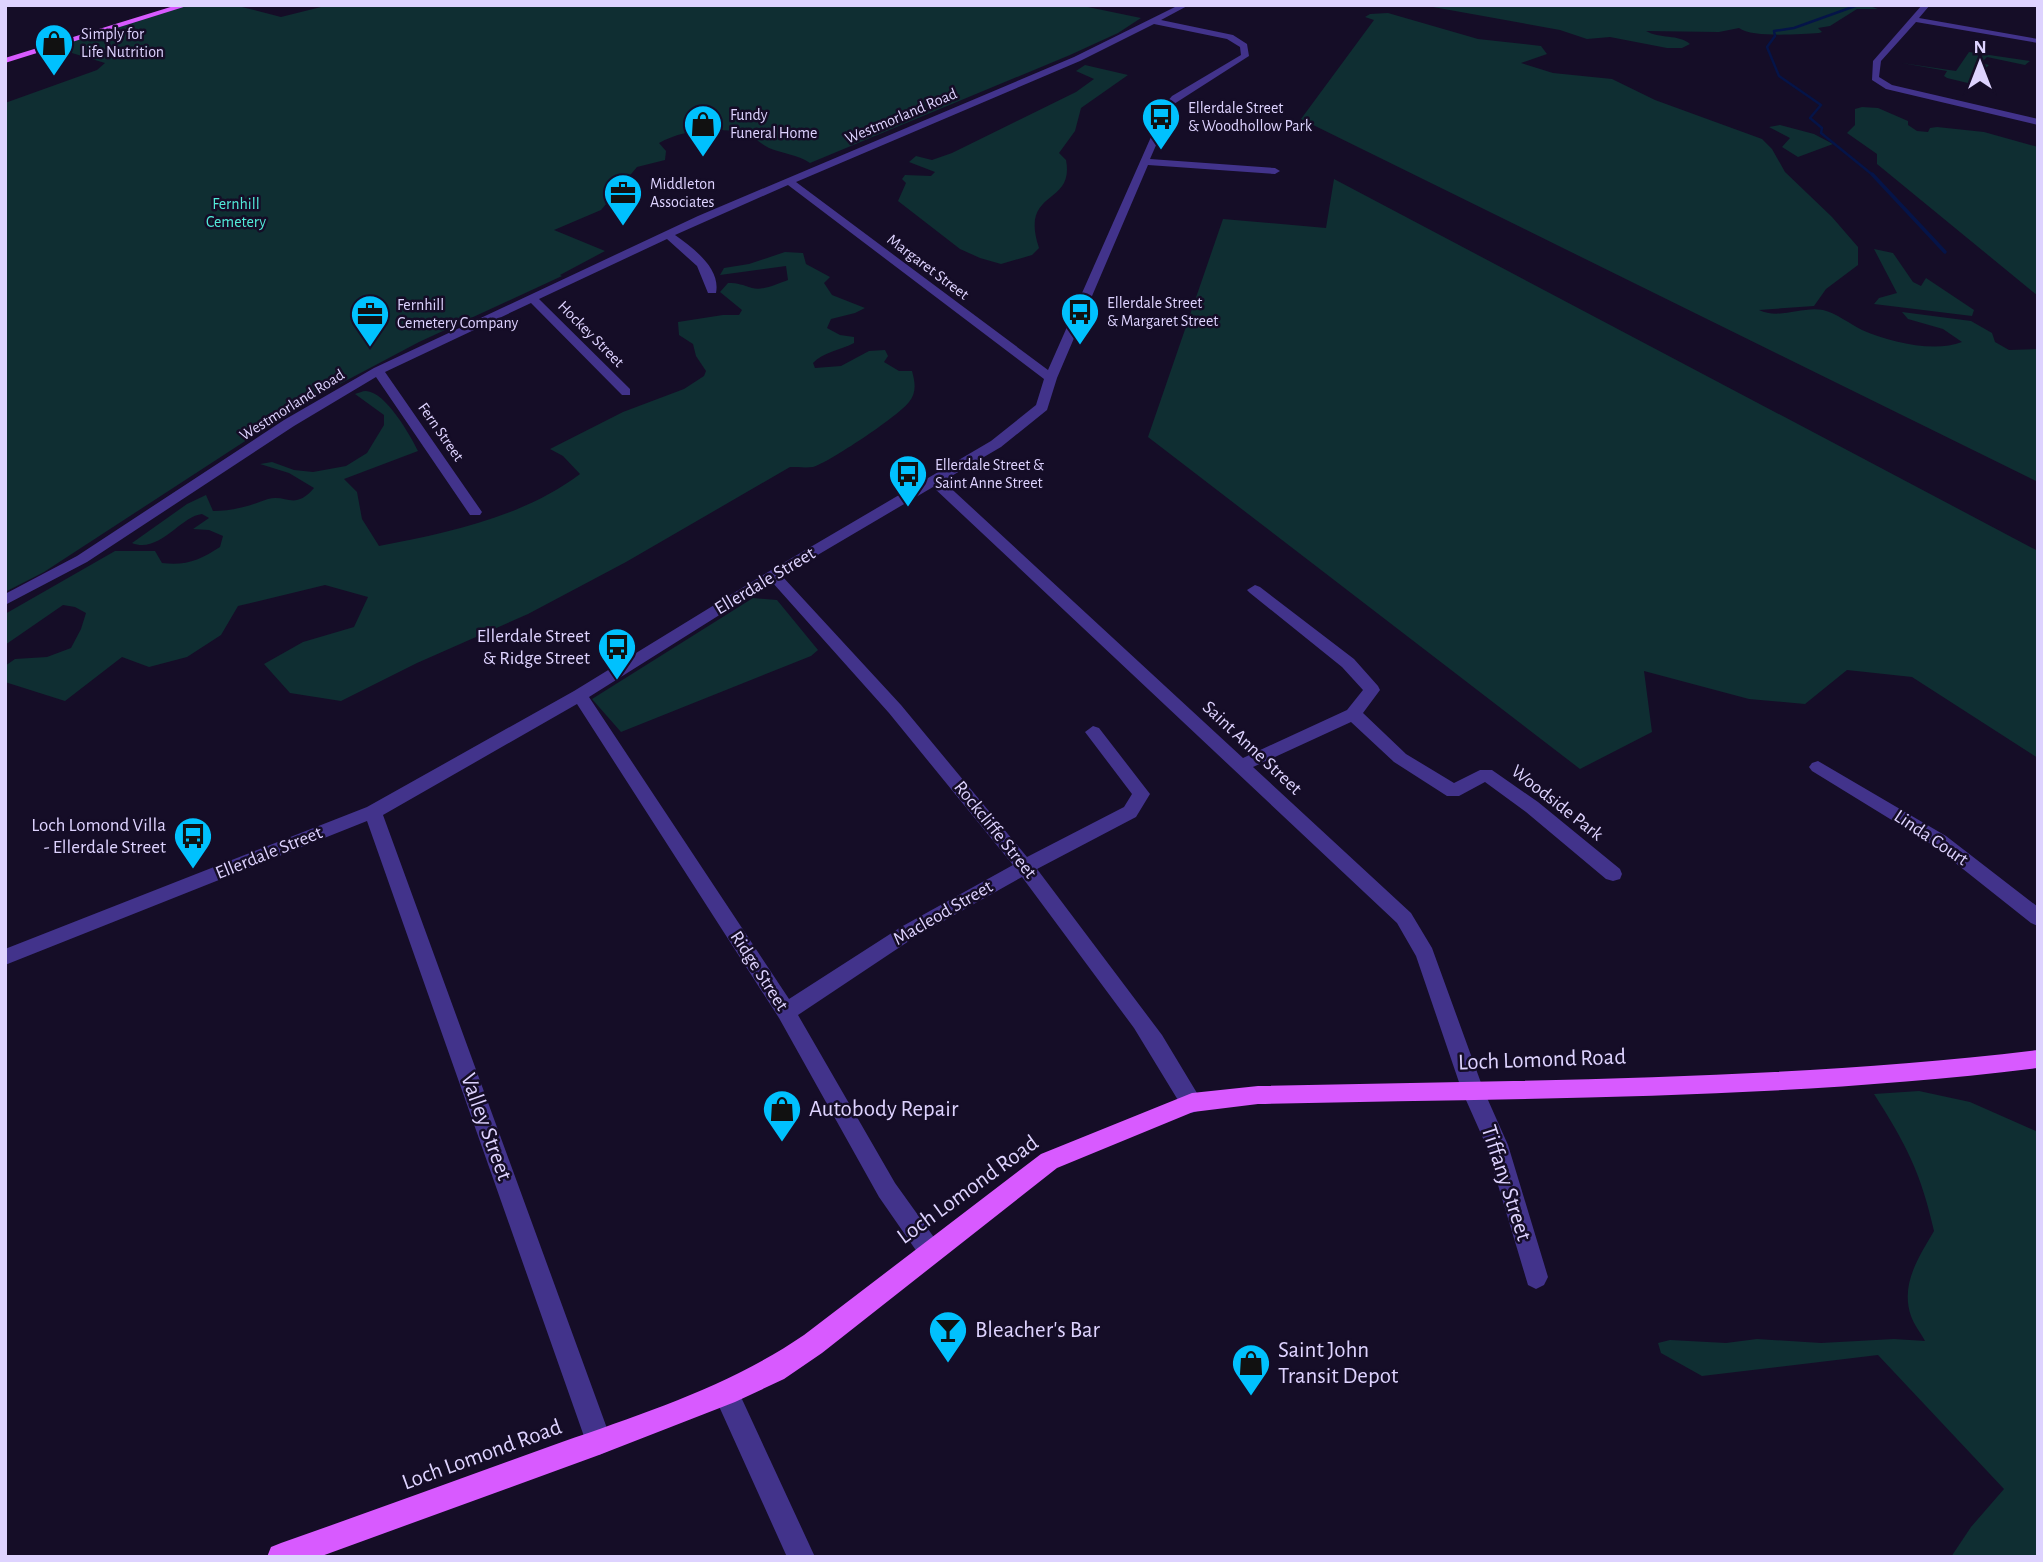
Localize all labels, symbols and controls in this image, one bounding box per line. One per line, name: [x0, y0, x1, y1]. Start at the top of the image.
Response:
shop icon: Simply for Life Nutrition: [33, 22, 75, 77]
place label: Simply for Life Nutrition: [81, 26, 164, 60]
north arrow: [1945, 28, 2015, 98]
text: N: [1973, 38, 1987, 57]
street label: Westmorland Road: [843, 85, 959, 147]
bus stop icon: Ellerdale Street & Woodhollow Park: [1140, 96, 1182, 151]
place label: Ellerdale Street & Woodhollow Park: [1188, 100, 1313, 134]
shop icon: Fundy Funeral Home: [682, 103, 724, 158]
place label: Fundy Funeral Home: [730, 107, 817, 141]
office icon: Middleton Associates: [602, 172, 644, 227]
place label: Middleton Associates: [650, 176, 715, 210]
park label: Fernhill Cemetery: [206, 196, 266, 231]
street label: Margaret Street: [884, 231, 972, 303]
bus stop icon: Ellerdale Street & Margaret Street: [1059, 291, 1101, 346]
office icon: Fernhill Cemetery Company: [349, 293, 391, 348]
place label: Ellerdale Street & Margaret Street: [1107, 295, 1218, 329]
place label: Fernhill Cemetery Company: [397, 297, 518, 332]
street label: Hockey Street: [554, 298, 627, 371]
street label: Westmorland Road: [237, 366, 347, 444]
street label: Fern Street: [415, 400, 467, 464]
bus stop icon: Ellerdale Street & Saint Anne Street: [887, 453, 929, 508]
place label: Ellerdale Street & Saint Anne Street: [935, 457, 1044, 491]
street label: Ellerdale Street: [712, 544, 818, 618]
bus stop icon: Ellerdale Street & Ridge Street: [596, 626, 638, 681]
place label: Ellerdale Street & Ridge Street: [477, 627, 590, 668]
street label: Saint Anne Street: [1199, 697, 1305, 799]
street label: Woodside Park: [1507, 761, 1607, 845]
street label: Rockcliffe Street: [950, 778, 1040, 882]
street label: Linda Court: [1891, 806, 1971, 870]
bus stop icon: Loch Lomond Villa - Ellerdale Street: [172, 815, 214, 870]
place label: Loch Lomond Villa - Ellerdale Street: [31, 816, 166, 857]
street label: Ellerdale Street: [213, 823, 325, 883]
street label: Macleod Street: [890, 877, 996, 949]
street label: Ridge Street: [726, 928, 792, 1014]
street label: Loch Lomond Road: [1458, 1046, 1627, 1074]
street label: Valley Street: [456, 1070, 516, 1184]
shop icon: Autobody Repair: [761, 1088, 803, 1143]
place label: Autobody Repair: [809, 1098, 959, 1121]
street label: Tiffany Street: [1477, 1122, 1536, 1244]
street label: Loch Lomond Road: [893, 1131, 1043, 1249]
bar icon: Bleacher's Bar: [927, 1309, 969, 1364]
place label: Bleacher's Bar: [975, 1319, 1100, 1342]
place label: Saint John Transit Depot: [1278, 1339, 1399, 1388]
shop icon: Saint John Transit Depot: [1230, 1342, 1272, 1397]
street label: Loch Lomond Road: [399, 1415, 565, 1495]

